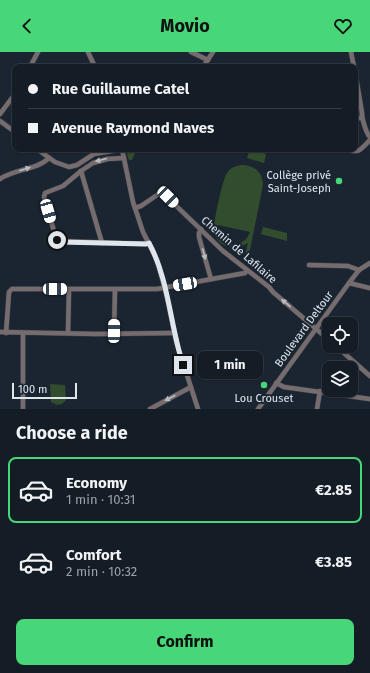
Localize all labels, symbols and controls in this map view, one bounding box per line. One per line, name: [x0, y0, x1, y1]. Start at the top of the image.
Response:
icon: back: [16, 15, 38, 37]
text: Movio: [160, 15, 210, 37]
icon: heart: [332, 15, 354, 37]
text: Rue Guillaume Catel: [52, 80, 189, 98]
text: Avenue Raymond Naves: [52, 119, 214, 137]
one-way arrow: [95, 158, 107, 164]
one-way arrow: [19, 165, 31, 171]
place label: Collège privé Saint-Joseph: [267, 169, 331, 195]
marker: Collège privé Saint-Joseph: [334, 176, 344, 186]
car: [155, 184, 181, 210]
car: [39, 198, 57, 224]
street label: Chemin de Lafilaire: [199, 214, 279, 286]
route start: [48, 231, 66, 249]
one-way arrow: [201, 249, 207, 261]
car: [172, 276, 198, 292]
car: [43, 283, 67, 295]
street label: Boulevard Deltour: [272, 288, 336, 369]
one-way arrow: [281, 298, 291, 308]
map controls: [322, 317, 358, 397]
button: locate: [322, 317, 358, 353]
car: [108, 319, 120, 343]
callout: 1 min: [197, 351, 263, 379]
route end: [174, 356, 192, 374]
text: 1 min: [214, 357, 246, 372]
button: layers: [322, 361, 358, 397]
marker: Lou Crouset: [259, 380, 269, 390]
scale bar: [12, 381, 77, 400]
text: 100 m: [18, 383, 47, 396]
place label: Lou Crouset: [235, 392, 293, 405]
one-way arrow: [165, 395, 176, 401]
text: Choose a ride: [16, 422, 128, 444]
icon: car: [18, 472, 54, 508]
text: Economy: [66, 474, 127, 492]
text: €2.85: [315, 481, 352, 499]
text: 1 min · 10:31: [66, 492, 135, 507]
icon: car: [18, 544, 54, 580]
text: Comfort: [66, 546, 122, 564]
text: €3.85: [315, 553, 352, 571]
text: 2 min · 10:32: [66, 564, 137, 579]
button: Confirm: [16, 619, 354, 665]

